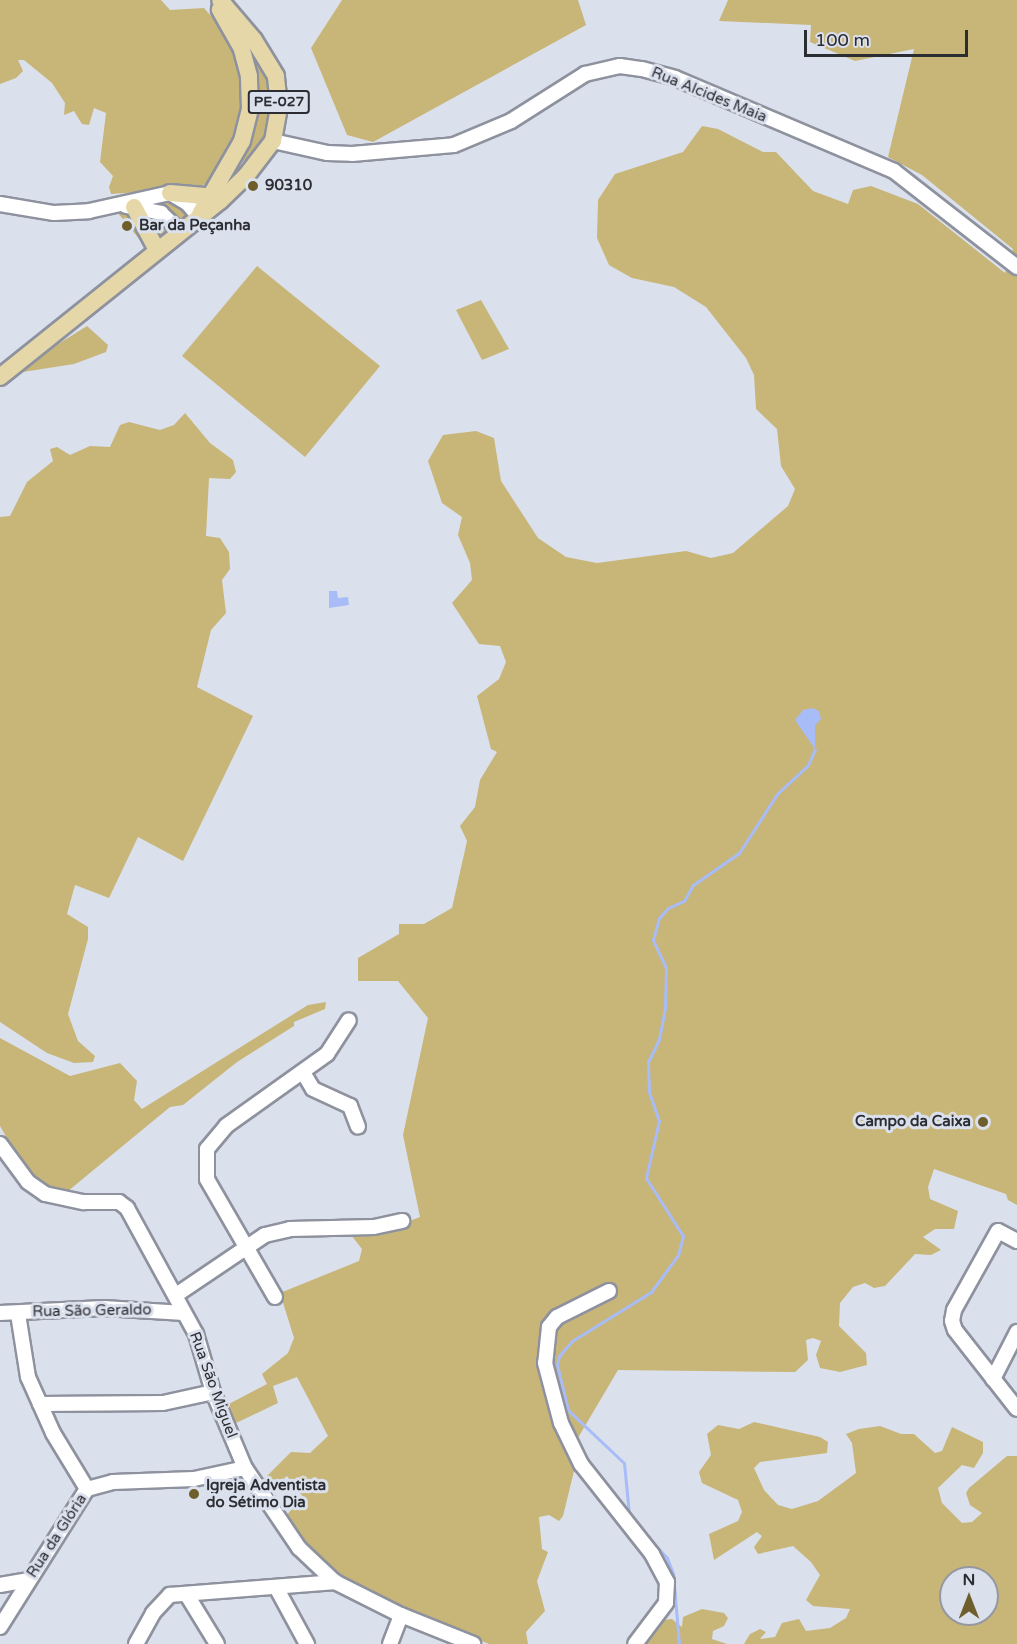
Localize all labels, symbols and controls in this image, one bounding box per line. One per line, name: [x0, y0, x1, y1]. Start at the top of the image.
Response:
scale bar: [807, 18, 970, 56]
text: 100 m: [815, 29, 870, 51]
street label: Rua Alcides Maia: [649, 64, 769, 126]
road number: PE-027: [248, 91, 310, 113]
place label: 90310: [265, 177, 312, 195]
marker: 90310: [246, 179, 260, 193]
place label: Bar da Peçanha: [139, 217, 251, 235]
marker: Bar da Peçanha: [120, 219, 134, 233]
place label: Campo da Caixa: [855, 1113, 971, 1131]
marker: Campo da Caixa: [976, 1115, 990, 1129]
street label: Rua São Geraldo: [32, 1301, 152, 1321]
street label: Rua São Miguel: [185, 1329, 241, 1441]
place label: Igreja Adventista do Sétimo Dia: [206, 1476, 326, 1511]
marker: Igreja Adventista do Sétimo Dia: [187, 1487, 201, 1501]
street label: Rua da Glória: [23, 1491, 91, 1581]
north arrow: [939, 1566, 999, 1626]
text: N: [963, 1570, 975, 1590]

